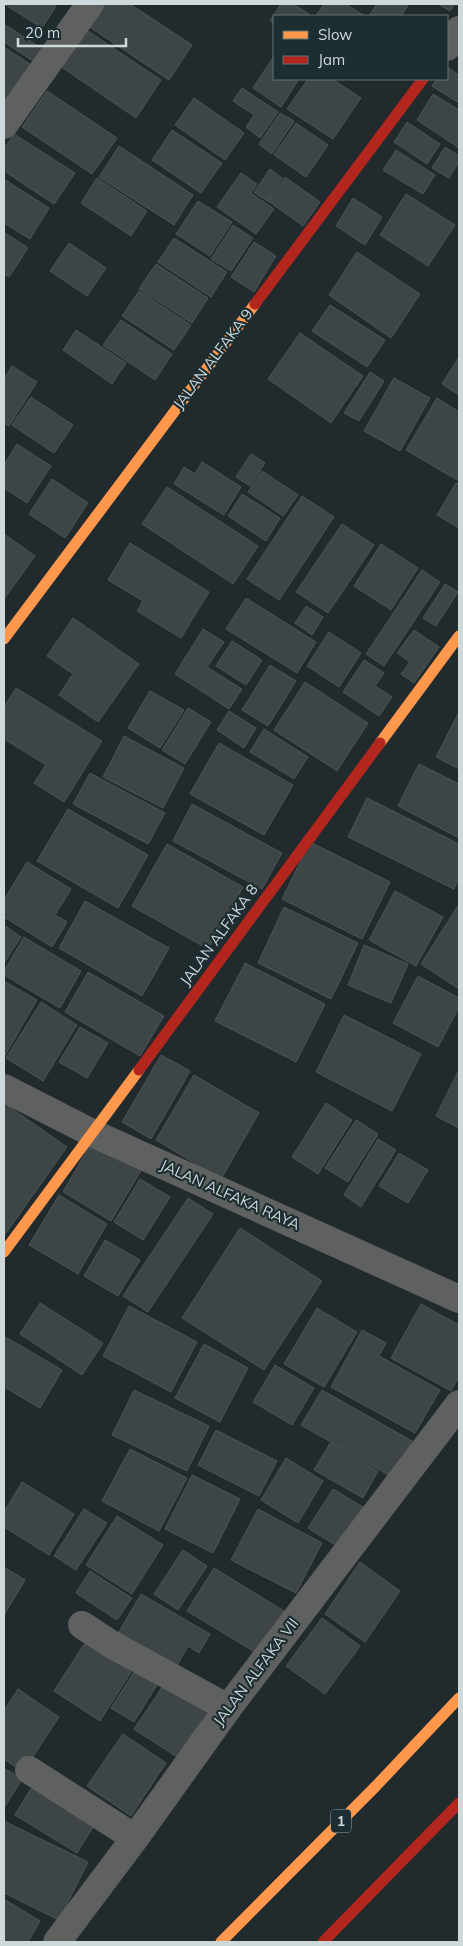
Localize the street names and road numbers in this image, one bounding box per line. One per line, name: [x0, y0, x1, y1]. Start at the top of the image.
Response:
street label: JALAN ALFAKA 9: [169, 305, 257, 413]
street label: JALAN ALFAKA 8: [175, 880, 262, 989]
street label: JALAN ALFAKA RAYA: [157, 1155, 303, 1234]
street label: JALAN ALFAKA VII: [209, 1614, 302, 1729]
road number: 1: [331, 1810, 351, 1832]

